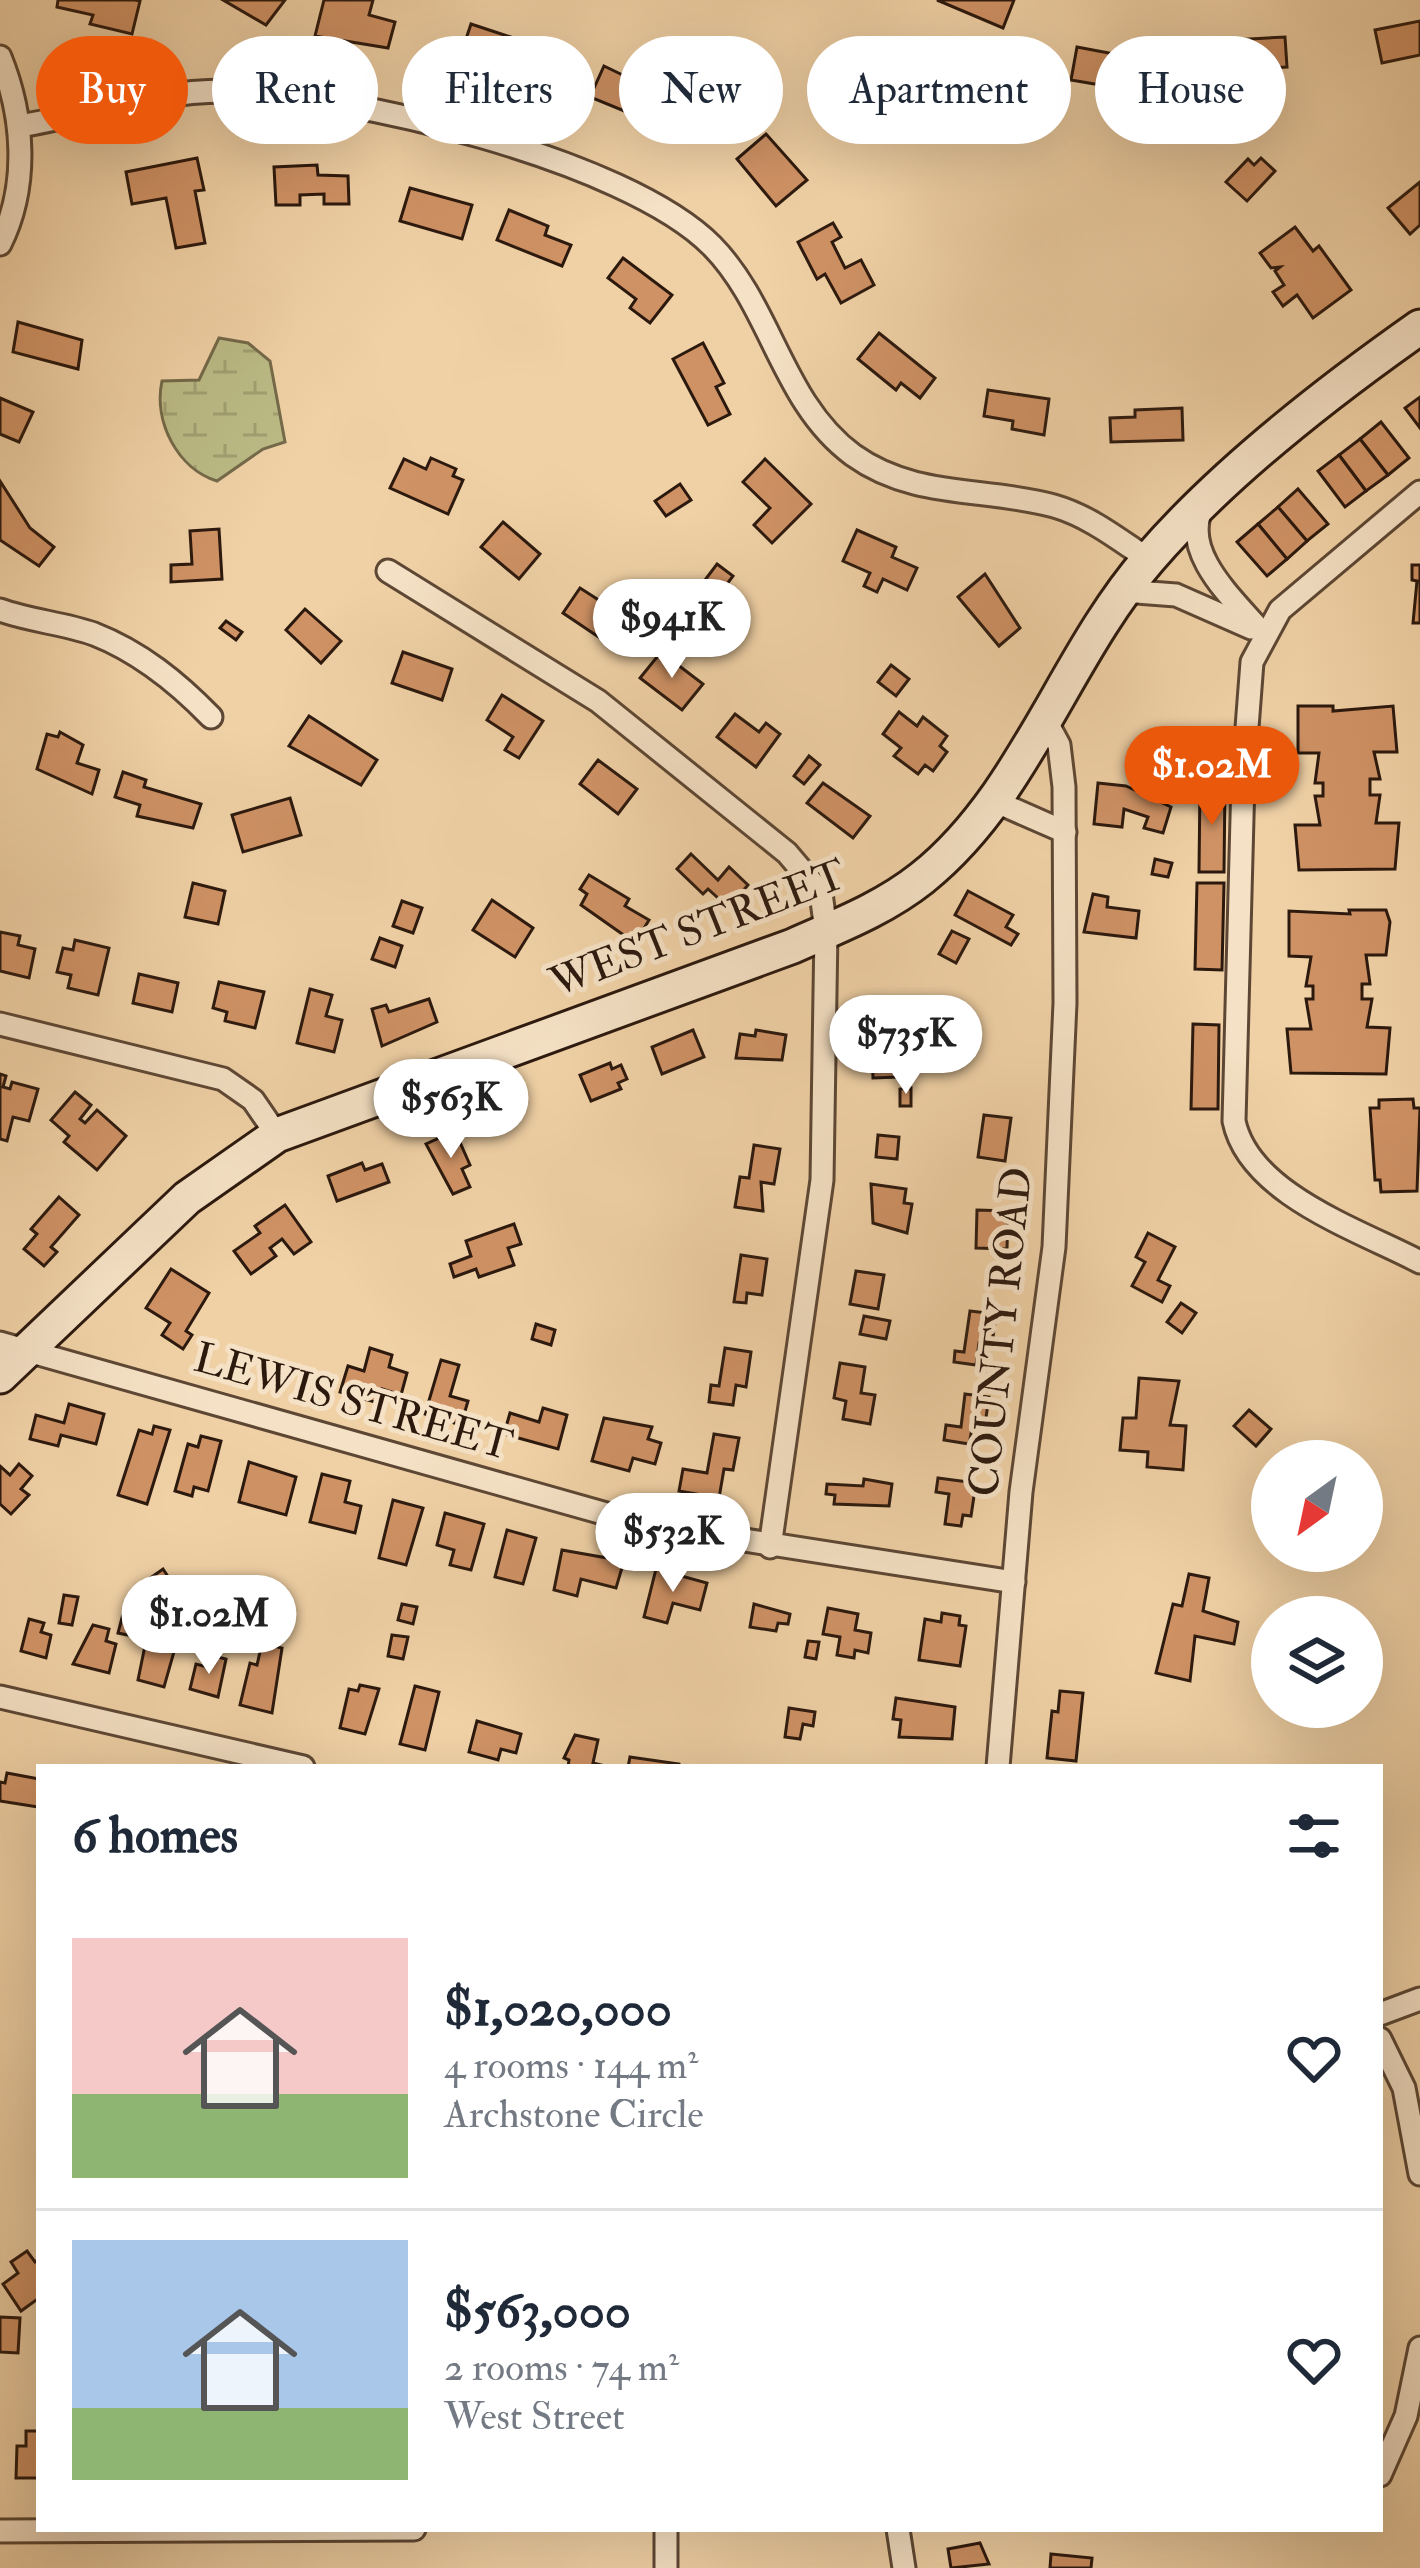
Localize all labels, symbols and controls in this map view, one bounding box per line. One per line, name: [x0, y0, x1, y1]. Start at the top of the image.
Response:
chip: Buy: [36, 36, 188, 144]
chip: Rent: [212, 36, 378, 144]
chip: Filters: [402, 36, 595, 144]
chip: New: [619, 36, 783, 144]
chip: Apartment: [807, 36, 1071, 144]
chip: House: [1095, 36, 1286, 144]
pin: $941K: [588, 579, 756, 681]
text: $941K: [620, 593, 724, 642]
pin: $1.02M: [1114, 726, 1310, 828]
text: $1.02M: [1151, 740, 1273, 789]
street label: WEST STREET: [542, 849, 853, 1010]
pin: $735K: [822, 995, 990, 1097]
text: $735K: [856, 1009, 956, 1058]
pin: $563K: [367, 1059, 535, 1161]
text: $563K: [401, 1073, 502, 1122]
street label: COUNTY ROAD: [958, 1165, 1044, 1499]
street label: LEWIS STREET: [188, 1332, 518, 1472]
north arrow: [1251, 1440, 1383, 1572]
map controls: [1251, 1440, 1383, 1728]
pin: $532K: [589, 1493, 757, 1595]
text: $532K: [622, 1507, 724, 1556]
pin: $1.02M: [111, 1575, 307, 1677]
text: $1.02M: [148, 1589, 270, 1638]
button: layers: [1251, 1596, 1383, 1728]
icon: filters: [1281, 1803, 1347, 1869]
text: 6 homes: [72, 1804, 238, 1868]
text: $1,020,000: [444, 1977, 672, 2041]
icon: home: [168, 1986, 312, 2130]
icon: heart: [1281, 2025, 1347, 2091]
text: 4 rooms · 144 m²: [444, 2041, 698, 2090]
text: Archstone Circle: [444, 2090, 704, 2139]
text: $563,000: [444, 2279, 631, 2343]
icon: home: [168, 2288, 312, 2432]
icon: heart: [1281, 2327, 1347, 2393]
text: 2 rooms · 74 m²: [444, 2343, 679, 2392]
text: West Street: [444, 2392, 625, 2441]

